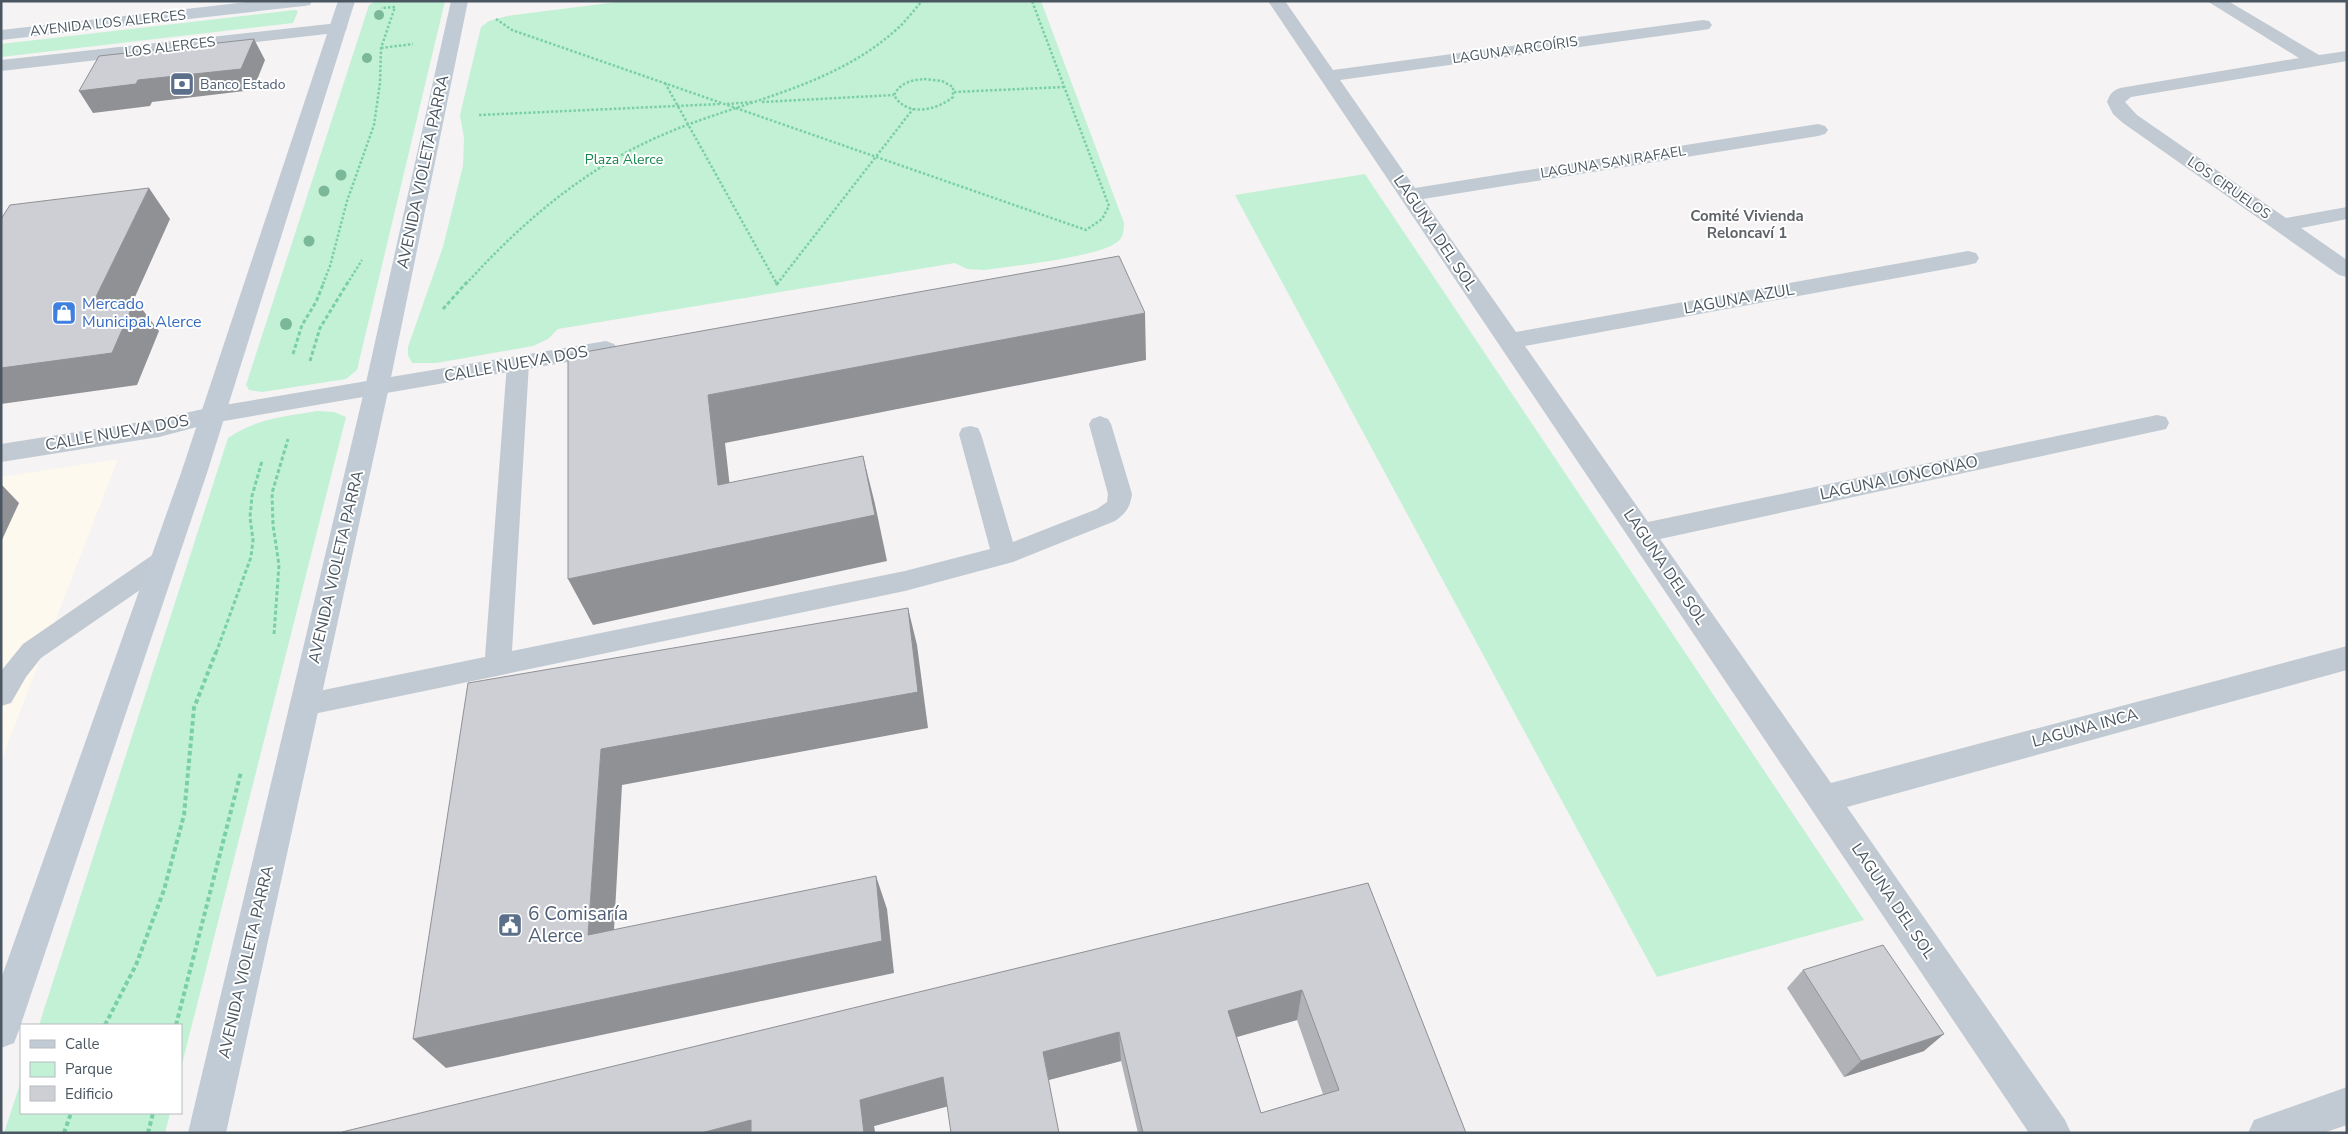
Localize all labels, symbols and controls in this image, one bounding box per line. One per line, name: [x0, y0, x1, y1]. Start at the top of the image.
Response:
street label: AVENIDA LOS ALERCES: [29, 5, 187, 41]
street label: LOS ALERCES: [124, 32, 217, 62]
street label: LAGUNA ARCOÍRIS: [1451, 32, 1579, 68]
bank icon: Banco Estado: [169, 71, 195, 97]
street label: AVENIDA VIOLETA PARRA: [392, 73, 454, 271]
place label: Banco Estado: [200, 75, 286, 94]
street label: LAGUNA SAN RAFAEL: [1539, 141, 1687, 183]
park label: Plaza Alerce: [585, 150, 663, 169]
street label: LOS CIRUELOS: [2184, 152, 2275, 224]
street label: LAGUNA DEL SOL: [1388, 171, 1482, 296]
district label: Comité Vivienda Reloncaví 1: [1690, 206, 1804, 243]
street label: LAGUNA AZUL: [1682, 278, 1796, 320]
place label: Mercado Municipal Alerce: [82, 293, 201, 333]
shop icon: Mercado Municipal Alerce: [51, 300, 77, 326]
street label: CALLE NUEVA DOS: [442, 341, 590, 387]
street label: CALLE NUEVA DOS: [43, 410, 191, 456]
street label: LAGUNA LONCONAO: [1818, 450, 1980, 506]
street label: AVENIDA VIOLETA PARRA: [303, 468, 369, 666]
street label: LAGUNA DEL SOL: [1618, 505, 1712, 630]
street label: LAGUNA INCA: [2030, 703, 2141, 753]
street label: LAGUNA DEL SOL: [1846, 839, 1940, 964]
street label: AVENIDA VIOLETA PARRA: [213, 863, 279, 1061]
place label: 6 Comisaría Alerce: [528, 901, 628, 949]
public building icon: 6 Comisaría Alerce: [497, 912, 523, 938]
legend: [20, 1024, 182, 1114]
text: Calle: [65, 1034, 100, 1054]
text: Parque: [65, 1059, 113, 1079]
text: Edificio: [65, 1084, 113, 1104]

